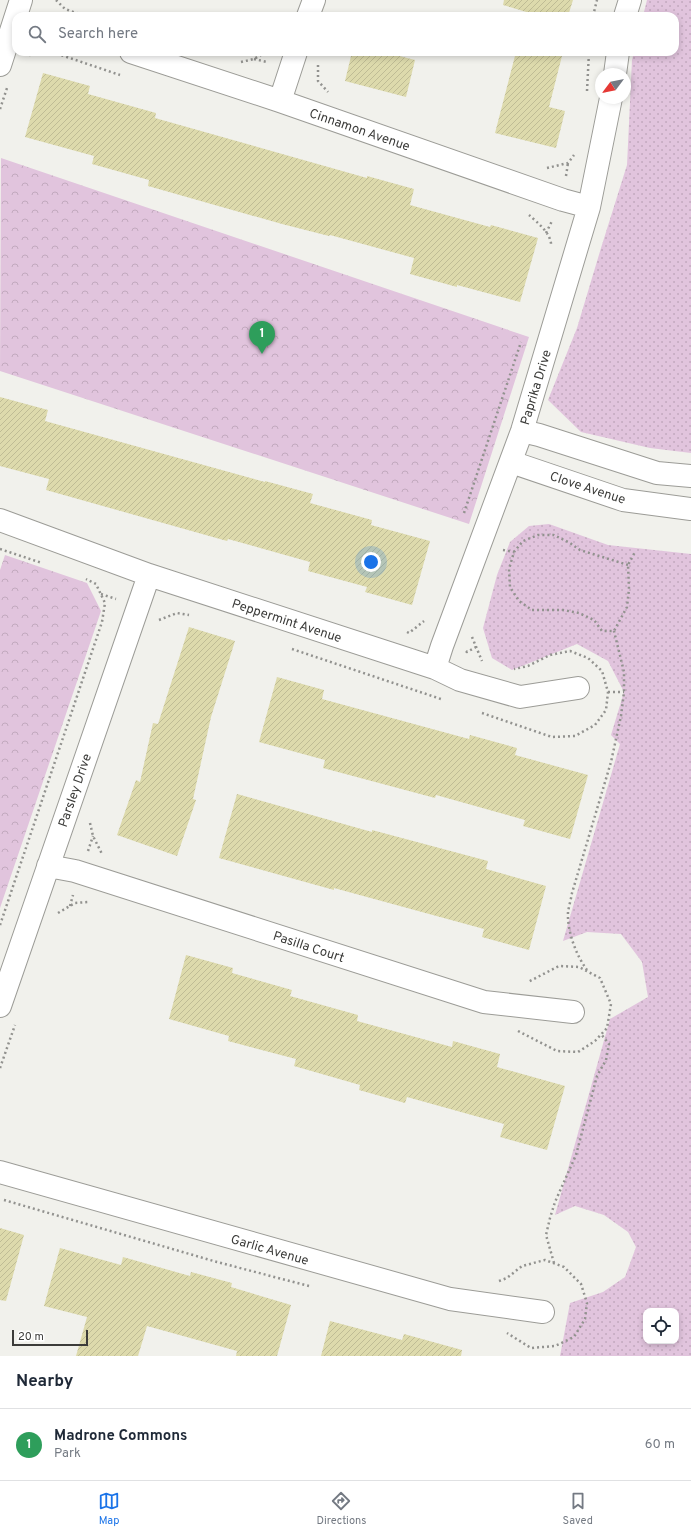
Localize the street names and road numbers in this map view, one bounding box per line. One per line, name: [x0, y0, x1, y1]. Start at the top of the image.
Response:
street label: Cinnamon Avenue: [307, 106, 412, 156]
street label: Paprika Drive: [518, 348, 556, 427]
street label: Clove Avenue: [548, 469, 627, 509]
street label: Peppermint Avenue: [229, 597, 343, 647]
street label: Parsley Drive: [56, 752, 96, 830]
street label: Pasilla Court: [271, 929, 346, 967]
street label: Garlic Avenue: [229, 1232, 310, 1270]

